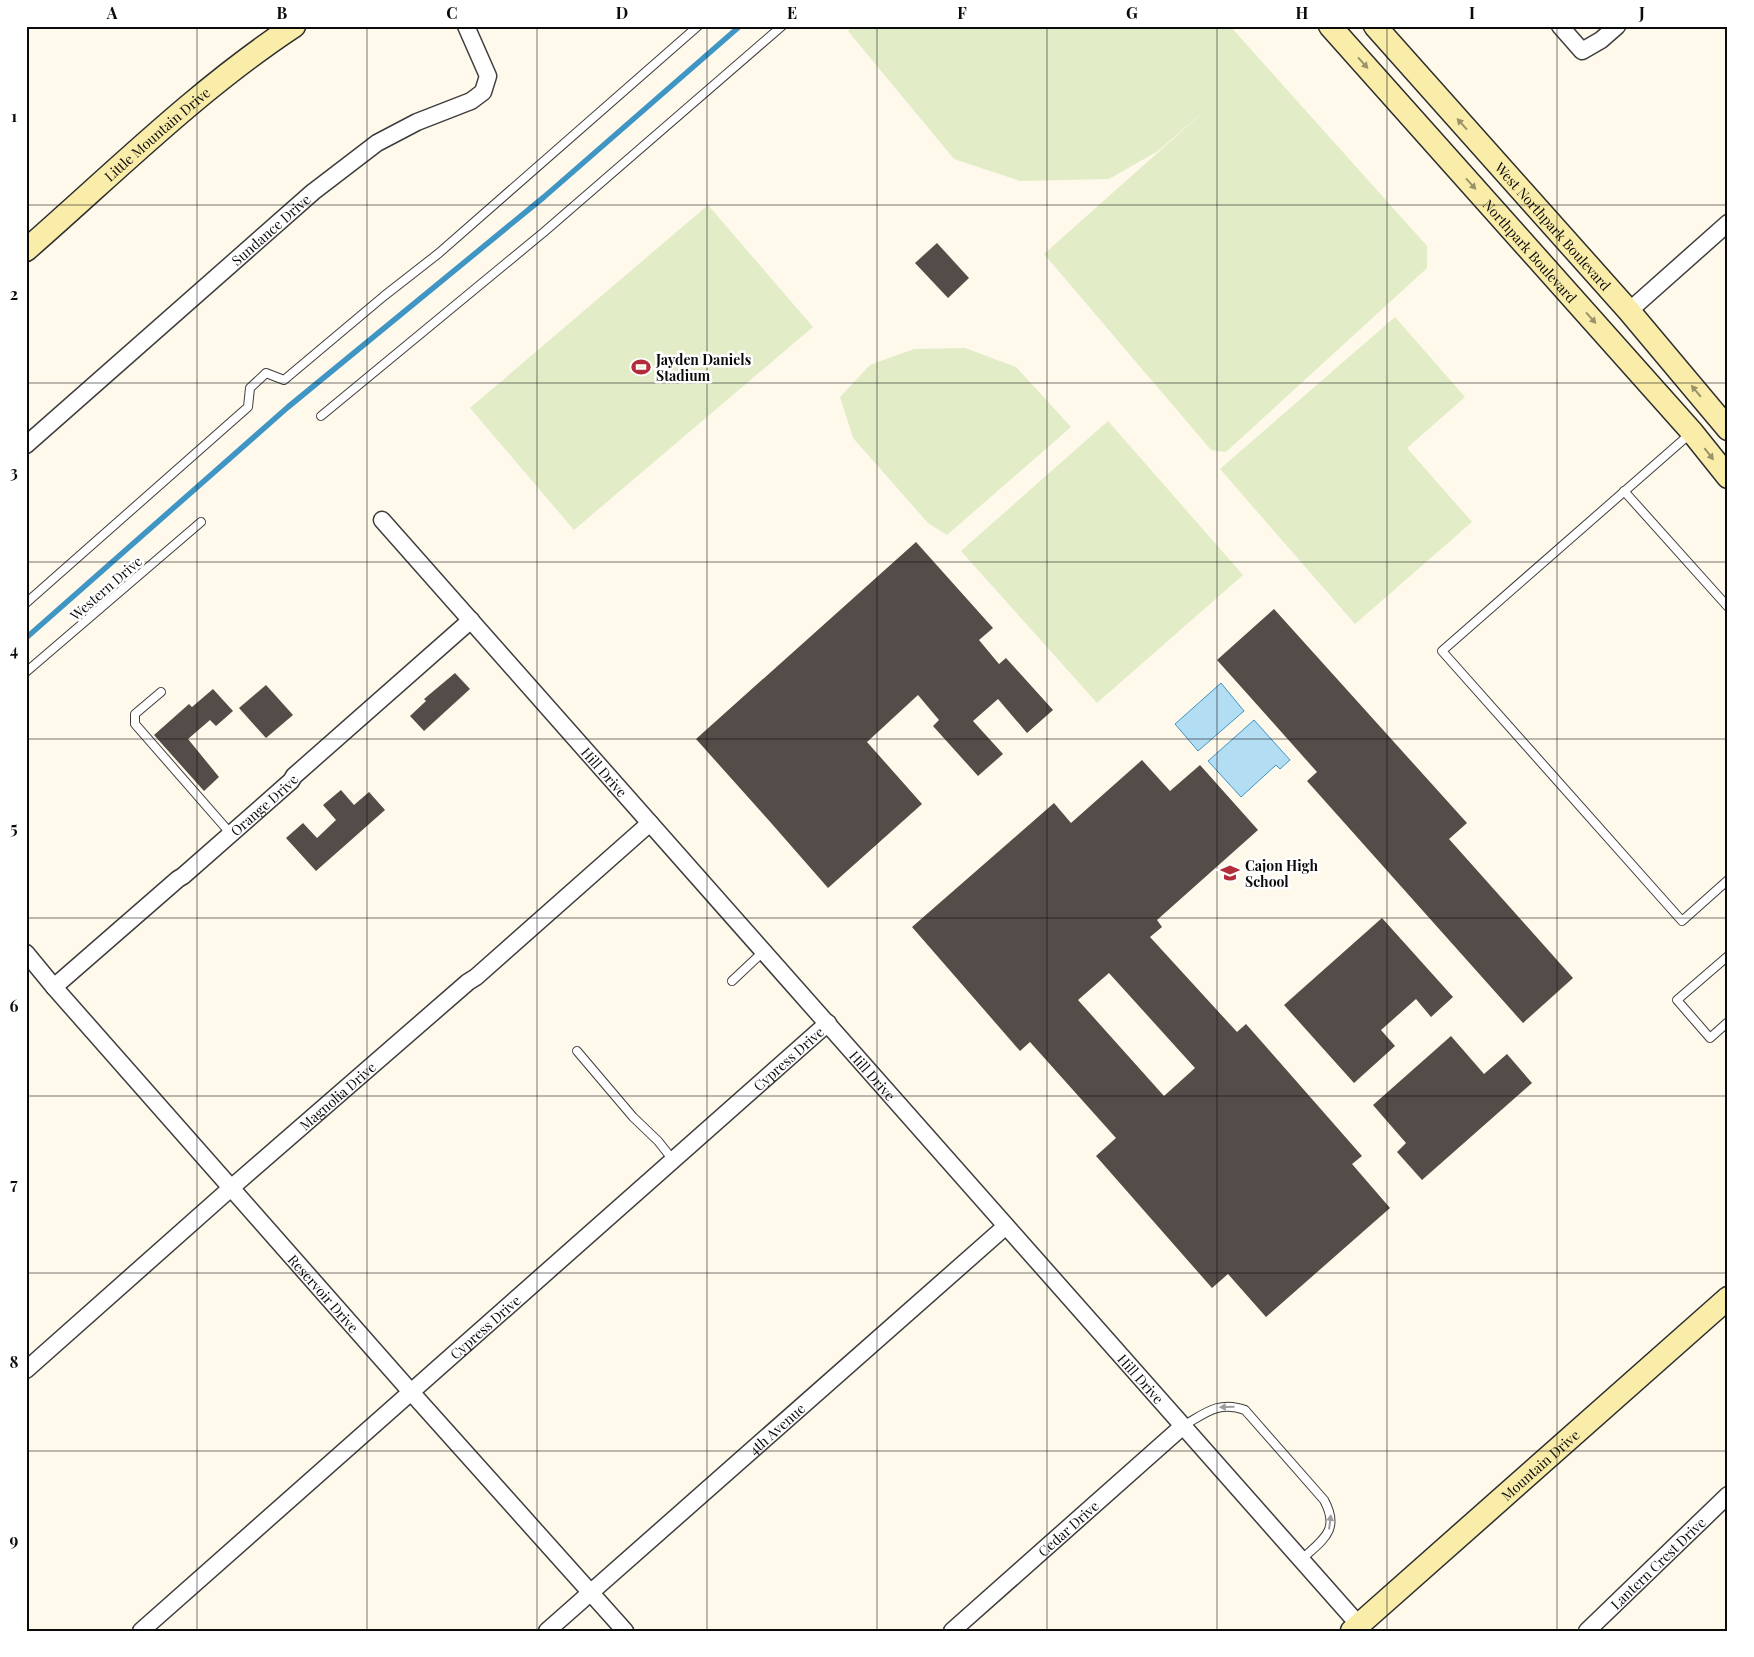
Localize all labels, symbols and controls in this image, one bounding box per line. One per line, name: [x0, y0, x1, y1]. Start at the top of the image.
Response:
text: A: [106, 2, 118, 23]
text: B: [277, 2, 288, 23]
text: C: [446, 2, 458, 23]
text: D: [616, 2, 628, 23]
text: E: [787, 2, 797, 23]
text: F: [957, 2, 967, 23]
text: G: [1126, 2, 1138, 23]
text: H: [1296, 2, 1309, 23]
text: I: [1469, 2, 1475, 23]
text: J: [1638, 2, 1645, 23]
one-way arrow: [1357, 56, 1369, 68]
street label: Little Mountain Drive: [100, 83, 214, 185]
text: 1: [11, 105, 17, 126]
one-way arrow: [1457, 118, 1468, 131]
street label: West Northpark Boulevard: [1491, 159, 1615, 293]
one-way arrow: [1465, 177, 1477, 189]
street label: Sundance Drive: [227, 189, 314, 269]
street label: Northpark Boulevard: [1480, 195, 1580, 305]
text: 2: [10, 283, 18, 304]
one-way arrow: [1585, 312, 1597, 324]
place label: Jayden Daniels Stadium: [655, 350, 751, 385]
sports icon: Jayden Daniels Stadium: [630, 356, 652, 378]
one-way arrow: [1691, 385, 1702, 398]
one-way arrow: [1704, 447, 1715, 460]
text: 3: [10, 461, 18, 482]
street label: Western Drive: [65, 551, 146, 625]
text: 4: [10, 639, 18, 660]
street label: Hill Drive: [577, 743, 632, 801]
street label: Orange Drive: [226, 771, 302, 840]
text: 5: [10, 817, 18, 838]
place label: Cajon High School: [1245, 856, 1318, 891]
school or university icon: Cajon High School: [1219, 862, 1241, 884]
text: 6: [10, 995, 19, 1016]
street label: Cypress Drive: [749, 1022, 827, 1095]
street label: Hill Drive: [846, 1046, 900, 1104]
street label: Magnolia Drive: [295, 1057, 379, 1134]
text: 7: [10, 1173, 18, 1194]
street label: Reservoir Drive: [284, 1250, 363, 1336]
street label: Cypress Drive: [445, 1290, 524, 1363]
street label: Hill Drive: [1114, 1350, 1168, 1408]
text: 8: [10, 1351, 19, 1372]
street label: 4th Avenue: [744, 1398, 809, 1459]
one-way arrow: [1219, 1403, 1235, 1411]
street label: Mountain Drive: [1497, 1425, 1583, 1504]
street label: Cedar Drive: [1033, 1496, 1103, 1560]
street label: Lantern Crest Drive: [1606, 1513, 1709, 1613]
one-way arrow: [1326, 1514, 1334, 1530]
text: 9: [10, 1529, 19, 1550]

